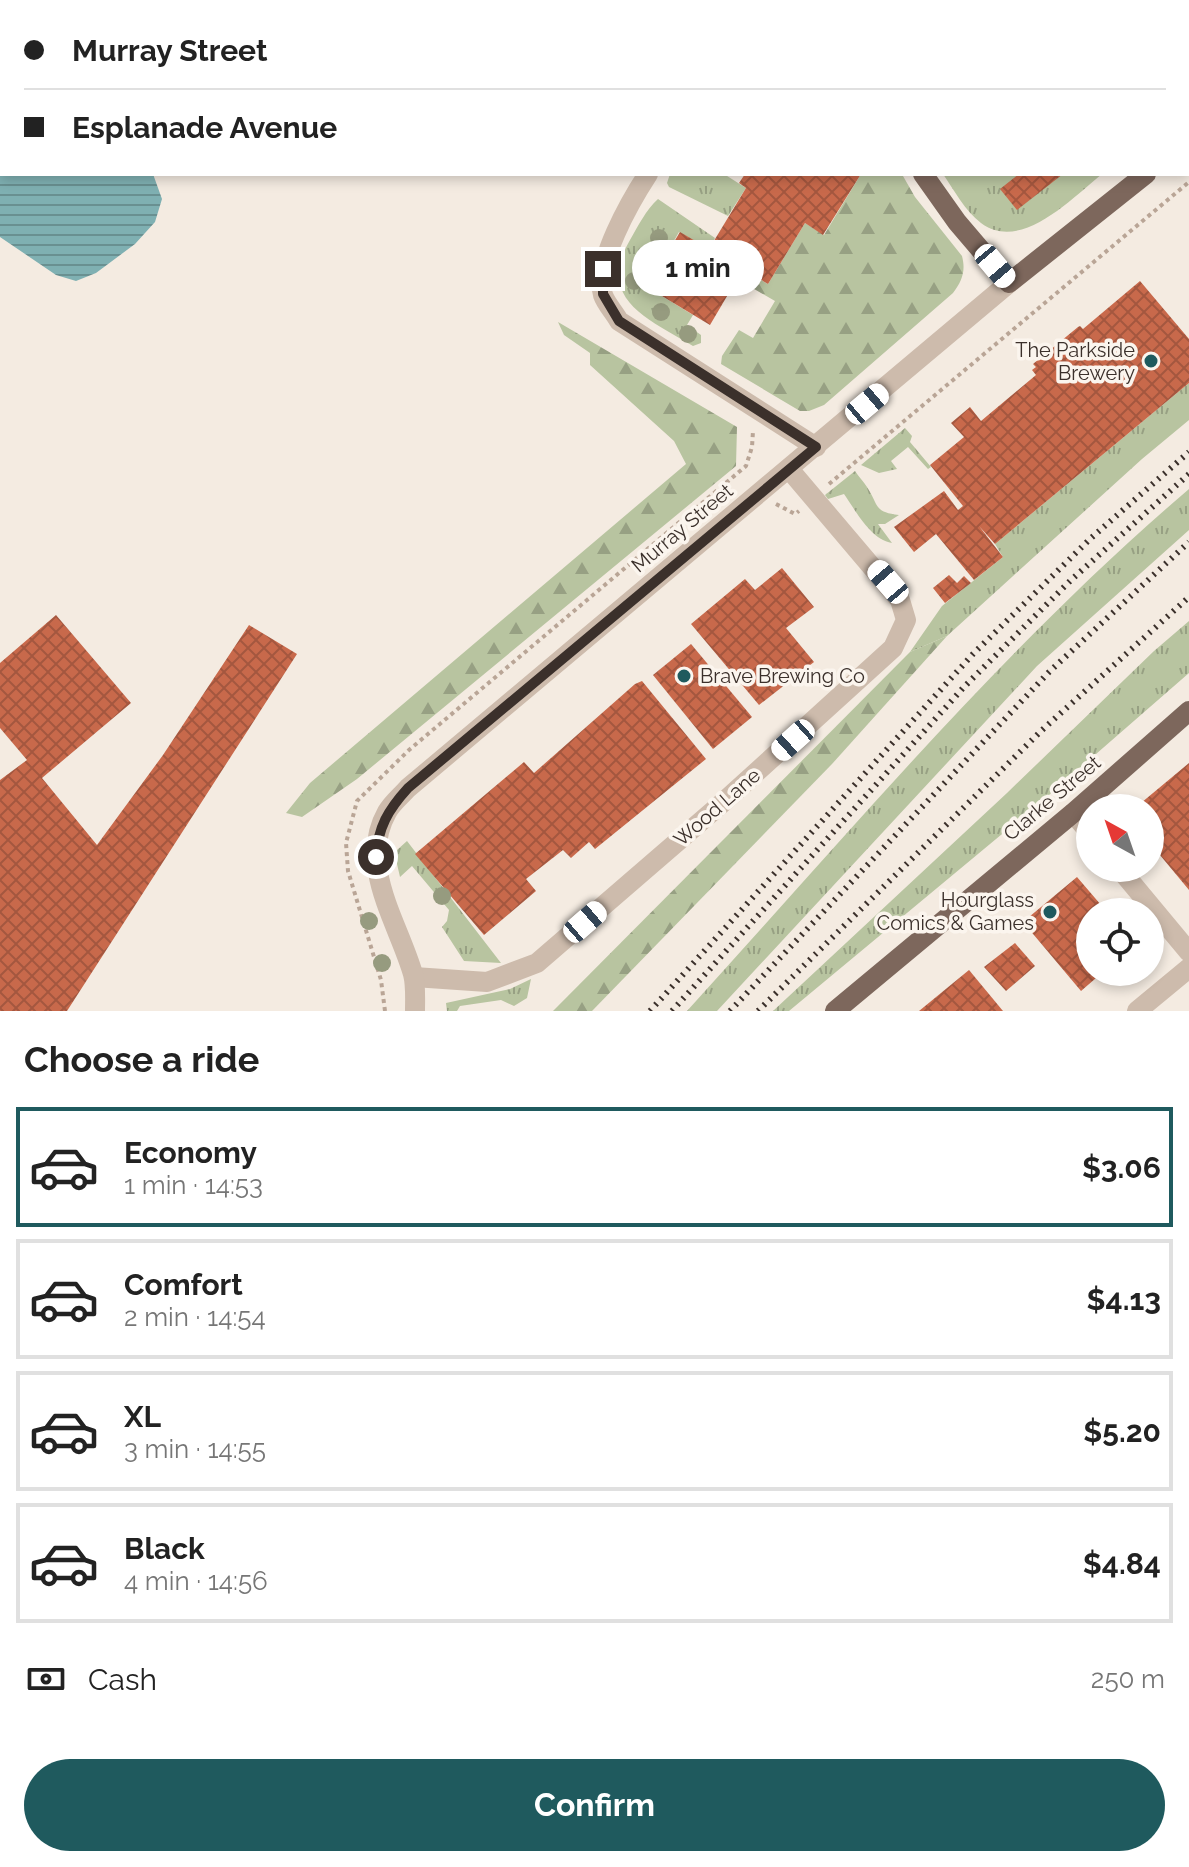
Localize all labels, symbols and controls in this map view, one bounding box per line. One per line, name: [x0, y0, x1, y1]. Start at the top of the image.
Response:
text: Murray Street: [72, 33, 267, 68]
text: Esplanade Avenue: [72, 110, 337, 145]
car: [970, 240, 1020, 292]
callout: 1 min: [631, 241, 763, 297]
route end: [585, 251, 621, 287]
text: 1 min: [665, 253, 731, 283]
place label: The Parkside Brewery: [1015, 338, 1135, 385]
marker: The Parkside Brewery: [1142, 352, 1160, 370]
car: [841, 379, 893, 429]
street label: Murray Street: [626, 478, 738, 577]
car: [863, 556, 913, 608]
place label: Brave Brewing Co: [700, 664, 865, 688]
marker: Brave Brewing Co: [675, 667, 693, 685]
car: [767, 715, 819, 765]
street label: Clarke Street: [999, 750, 1106, 846]
street label: Wood Lane: [669, 763, 765, 851]
north arrow: [1076, 794, 1164, 882]
map controls: [1076, 794, 1164, 986]
route start: [358, 839, 394, 875]
place label: Hourglass Comics & Games: [876, 888, 1034, 935]
car: [559, 897, 611, 947]
button: locate: [1076, 898, 1164, 986]
marker: Hourglass Comics & Games: [1041, 903, 1059, 921]
text: Choose a ride: [24, 1038, 259, 1080]
icon: car: [28, 1131, 100, 1203]
text: Economy: [124, 1135, 257, 1170]
text: $3.06: [1082, 1150, 1161, 1185]
text: 1 min · 14:53: [124, 1170, 263, 1200]
icon: car: [28, 1263, 100, 1335]
text: Comfort: [124, 1267, 243, 1302]
text: $4.13: [1087, 1282, 1161, 1317]
text: 2 min · 14:54: [124, 1302, 266, 1332]
icon: car: [28, 1395, 100, 1467]
text: XL: [124, 1399, 161, 1434]
text: $5.20: [1083, 1414, 1161, 1449]
text: 3 min · 14:55: [124, 1434, 266, 1464]
icon: car: [28, 1527, 100, 1599]
text: Black: [124, 1531, 205, 1566]
text: $4.84: [1083, 1546, 1161, 1581]
text: 4 min · 14:56: [124, 1566, 268, 1596]
icon: cash: [24, 1657, 68, 1701]
text: Cash: [88, 1662, 157, 1697]
text: 250 m: [1091, 1664, 1165, 1694]
button: Confirm: [24, 1759, 1165, 1851]

